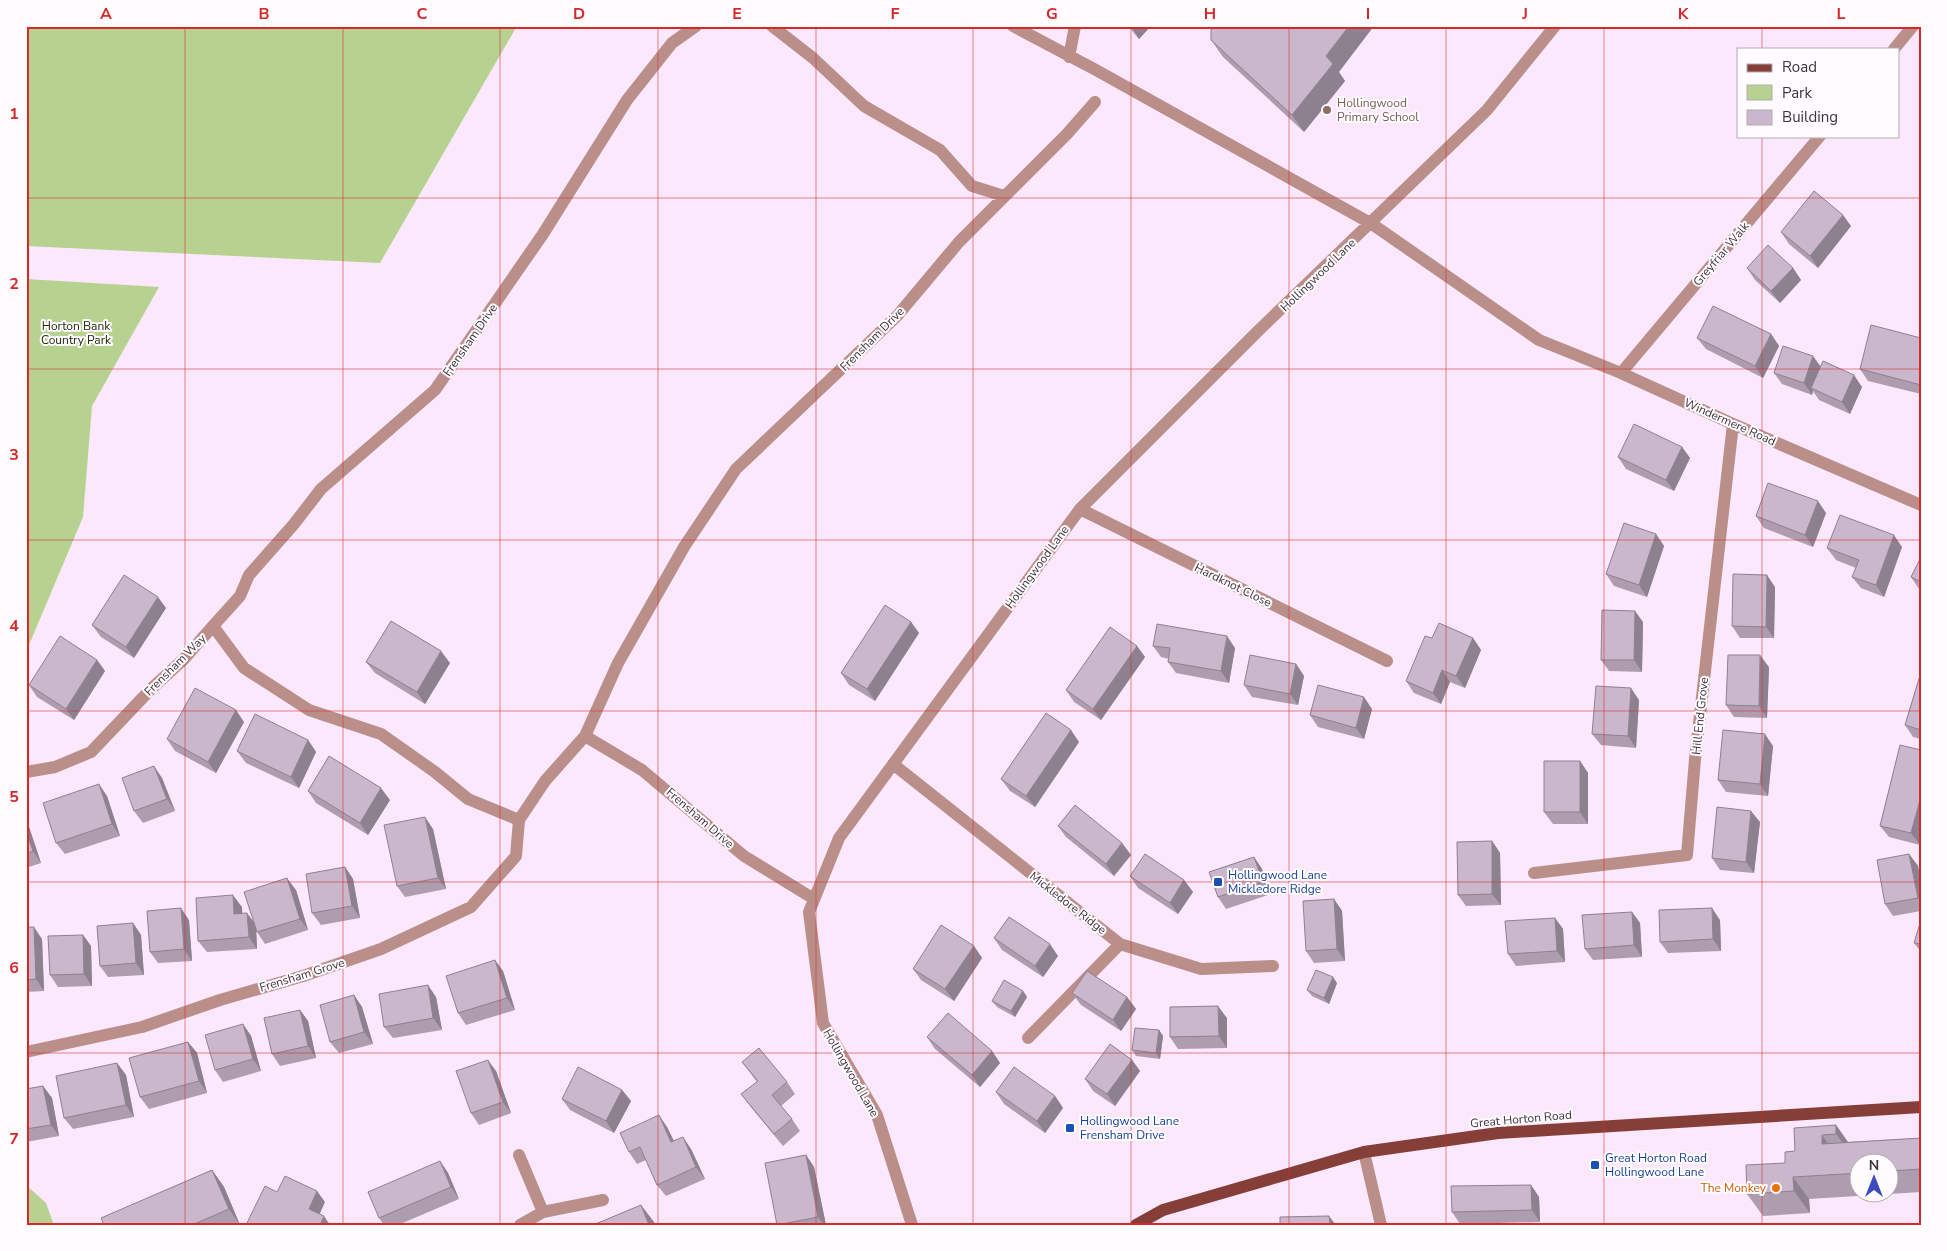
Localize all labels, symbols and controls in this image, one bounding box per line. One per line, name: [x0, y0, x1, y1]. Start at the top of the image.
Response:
text: A: [100, 3, 112, 25]
text: B: [258, 3, 270, 25]
text: C: [417, 3, 428, 25]
text: D: [573, 3, 585, 25]
text: E: [732, 3, 742, 25]
text: F: [891, 3, 900, 25]
text: G: [1046, 3, 1058, 25]
text: H: [1204, 3, 1216, 25]
text: I: [1366, 3, 1370, 25]
text: J: [1521, 3, 1528, 25]
text: K: [1678, 3, 1690, 25]
text: L: [1837, 3, 1846, 25]
legend: [1737, 48, 1900, 138]
text: Road: [1782, 57, 1817, 77]
text: Park: [1782, 83, 1812, 103]
place label: Hollingwood Primary School: [1337, 95, 1419, 125]
text: 1: [9, 103, 19, 125]
marker: Hollingwood Primary School: [1321, 104, 1333, 116]
text: Building: [1782, 107, 1838, 127]
street label: Greyfriar Walk: [1690, 218, 1753, 289]
street label: Hollingwood Lane: [1277, 235, 1359, 315]
text: 2: [9, 273, 19, 295]
street label: Frensham Drive: [439, 301, 501, 379]
street label: Frensham Drive: [836, 303, 908, 375]
park label: Horton Bank Country Park: [41, 318, 112, 348]
street label: Windermere Road: [1682, 395, 1778, 449]
text: 3: [9, 444, 19, 466]
street label: Hollingwood Lane: [1001, 522, 1073, 612]
street label: Hardknot Close: [1192, 559, 1274, 611]
text: 4: [9, 615, 19, 637]
street label: Frensham Way: [141, 630, 210, 699]
street label: Hill End Grove: [1688, 676, 1712, 756]
street label: Frensham Drive: [663, 784, 737, 852]
text: 5: [9, 786, 19, 808]
place label: Hollingwood Lane Mickledore Ridge: [1228, 867, 1327, 897]
street label: Mickledore Ridge: [1026, 868, 1110, 938]
marker: Hollingwood Lane Mickledore Ridge: [1212, 876, 1224, 888]
street label: Frensham Grove: [258, 954, 346, 996]
text: 6: [9, 957, 19, 979]
street label: Hollingwood Lane: [819, 1026, 883, 1120]
street label: Great Horton Road: [1469, 1107, 1573, 1131]
place label: Hollingwood Lane Frensham Drive: [1080, 1113, 1179, 1143]
marker: Hollingwood Lane Frensham Drive: [1064, 1122, 1076, 1134]
text: 7: [9, 1128, 19, 1150]
place label: Great Horton Road Hollingwood Lane: [1605, 1150, 1707, 1180]
north arrow: [1850, 1154, 1900, 1204]
text: N: [1869, 1156, 1879, 1175]
marker: Great Horton Road Hollingwood Lane: [1589, 1159, 1601, 1171]
place label: The Monkey: [1700, 1180, 1767, 1196]
marker: The Monkey: [1770, 1182, 1782, 1194]

